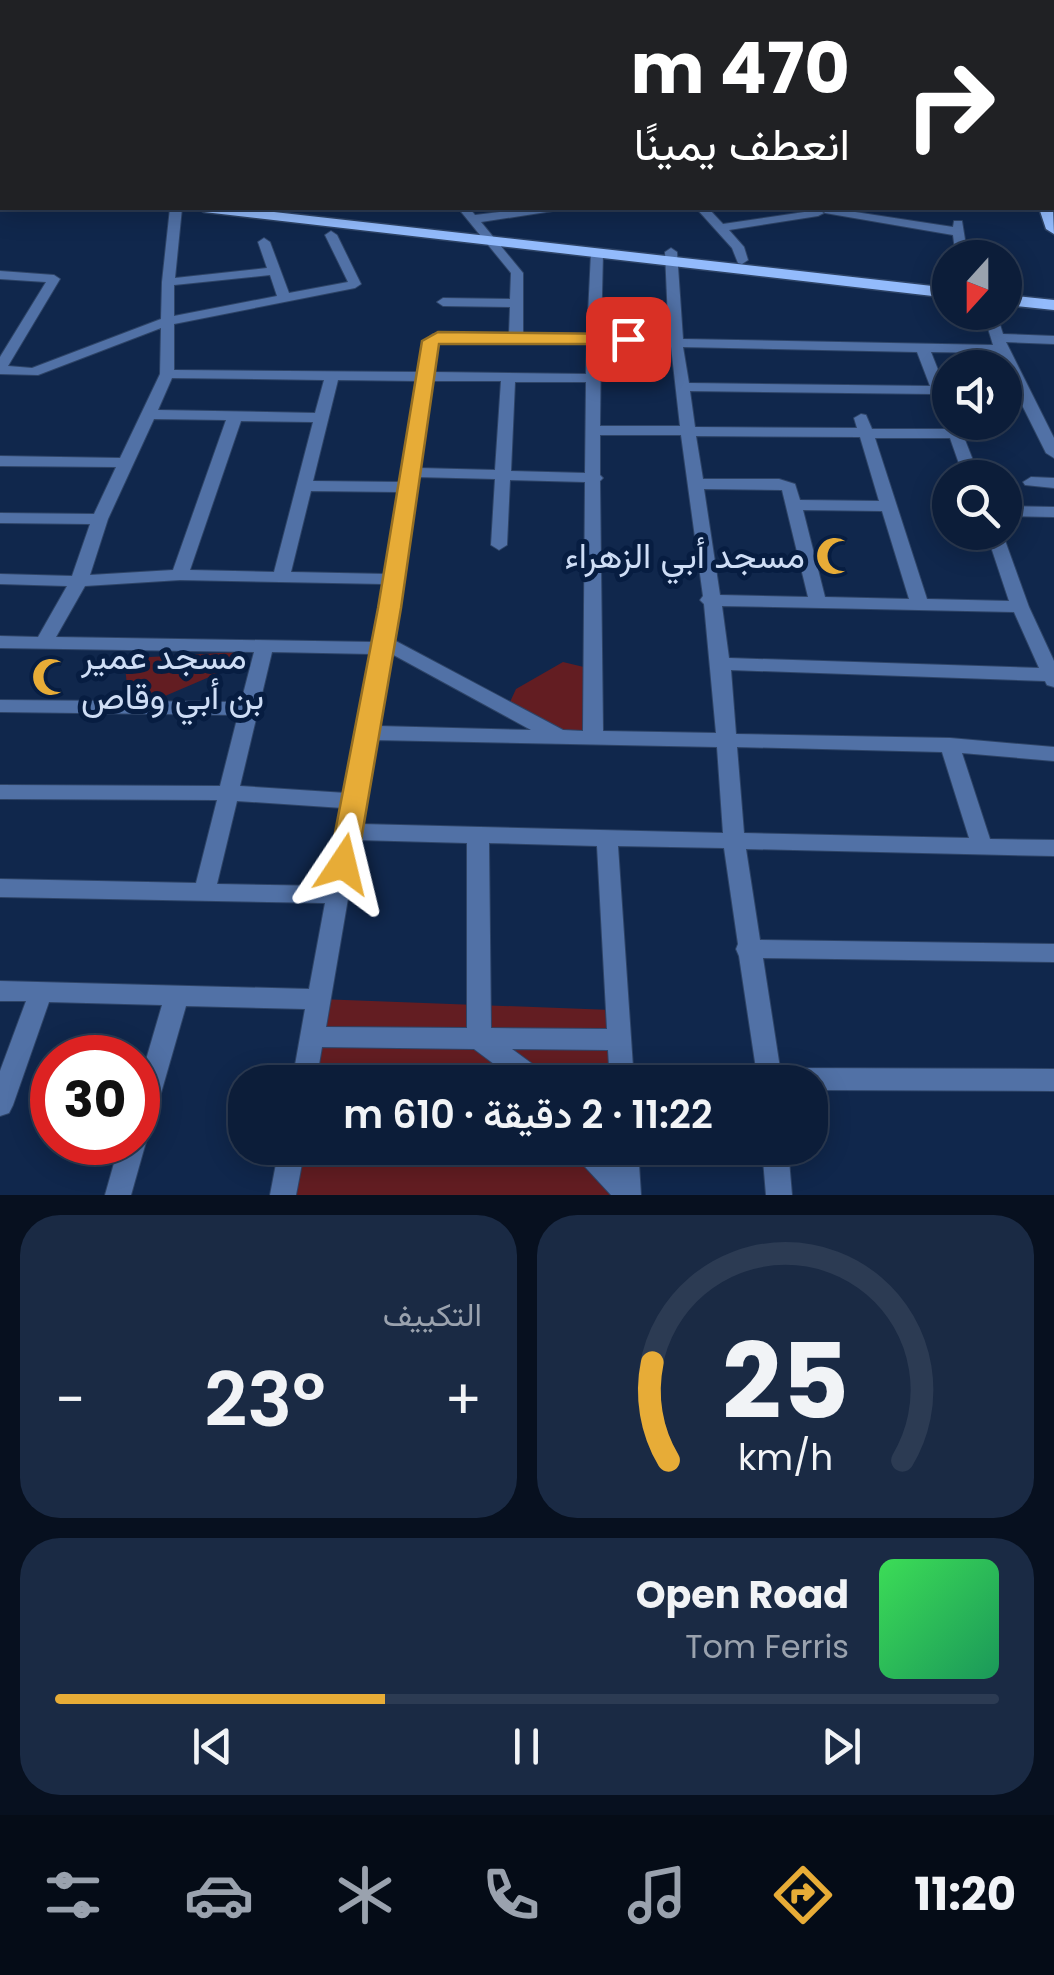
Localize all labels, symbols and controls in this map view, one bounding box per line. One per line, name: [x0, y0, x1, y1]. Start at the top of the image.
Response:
text: 470 m: [631, 19, 850, 118]
icon: right: [885, 40, 1015, 170]
text: انعطف يمينًا: [634, 113, 850, 176]
north arrow: [932, 240, 1022, 330]
map controls: [932, 240, 1022, 550]
pin: [586, 297, 671, 382]
icon: arrive: [601, 312, 656, 367]
button: sound: [932, 350, 1022, 440]
button: search: [932, 460, 1022, 550]
place label: مسجد أبي الزهراء: [565, 531, 805, 585]
mosque icon: مسجد أبي الزهراء: [814, 535, 856, 577]
place label: مسجد عمير بن أبي وقاص: [80, 632, 264, 726]
mosque icon: مسجد عمير بن أبي وقاص: [30, 656, 72, 698]
position arrow: [291, 812, 395, 916]
speed limit sign: 30: [30, 1035, 160, 1165]
text: 11:22 · 2 دقيقة · 610 m: [343, 1088, 713, 1141]
text: التكييف: [383, 1292, 482, 1337]
text: 25: [722, 1309, 849, 1454]
text: 23°: [204, 1347, 326, 1452]
text: −: [55, 1361, 85, 1438]
text: +: [444, 1361, 482, 1438]
text: km/h: [738, 1432, 833, 1483]
text: Open Road: [636, 1568, 849, 1621]
text: Tom Ferris: [685, 1624, 849, 1669]
icon: previous: [185, 1719, 240, 1774]
icon: pause: [499, 1719, 554, 1774]
icon: next: [814, 1719, 869, 1774]
icon: filters: [38, 1860, 108, 1930]
icon: car: [184, 1860, 254, 1930]
icon: climate: [330, 1860, 400, 1930]
icon: phone: [476, 1860, 546, 1930]
icon: music: [622, 1860, 692, 1930]
icon: directions: [768, 1860, 838, 1930]
text: 11:20: [914, 1863, 1016, 1926]

